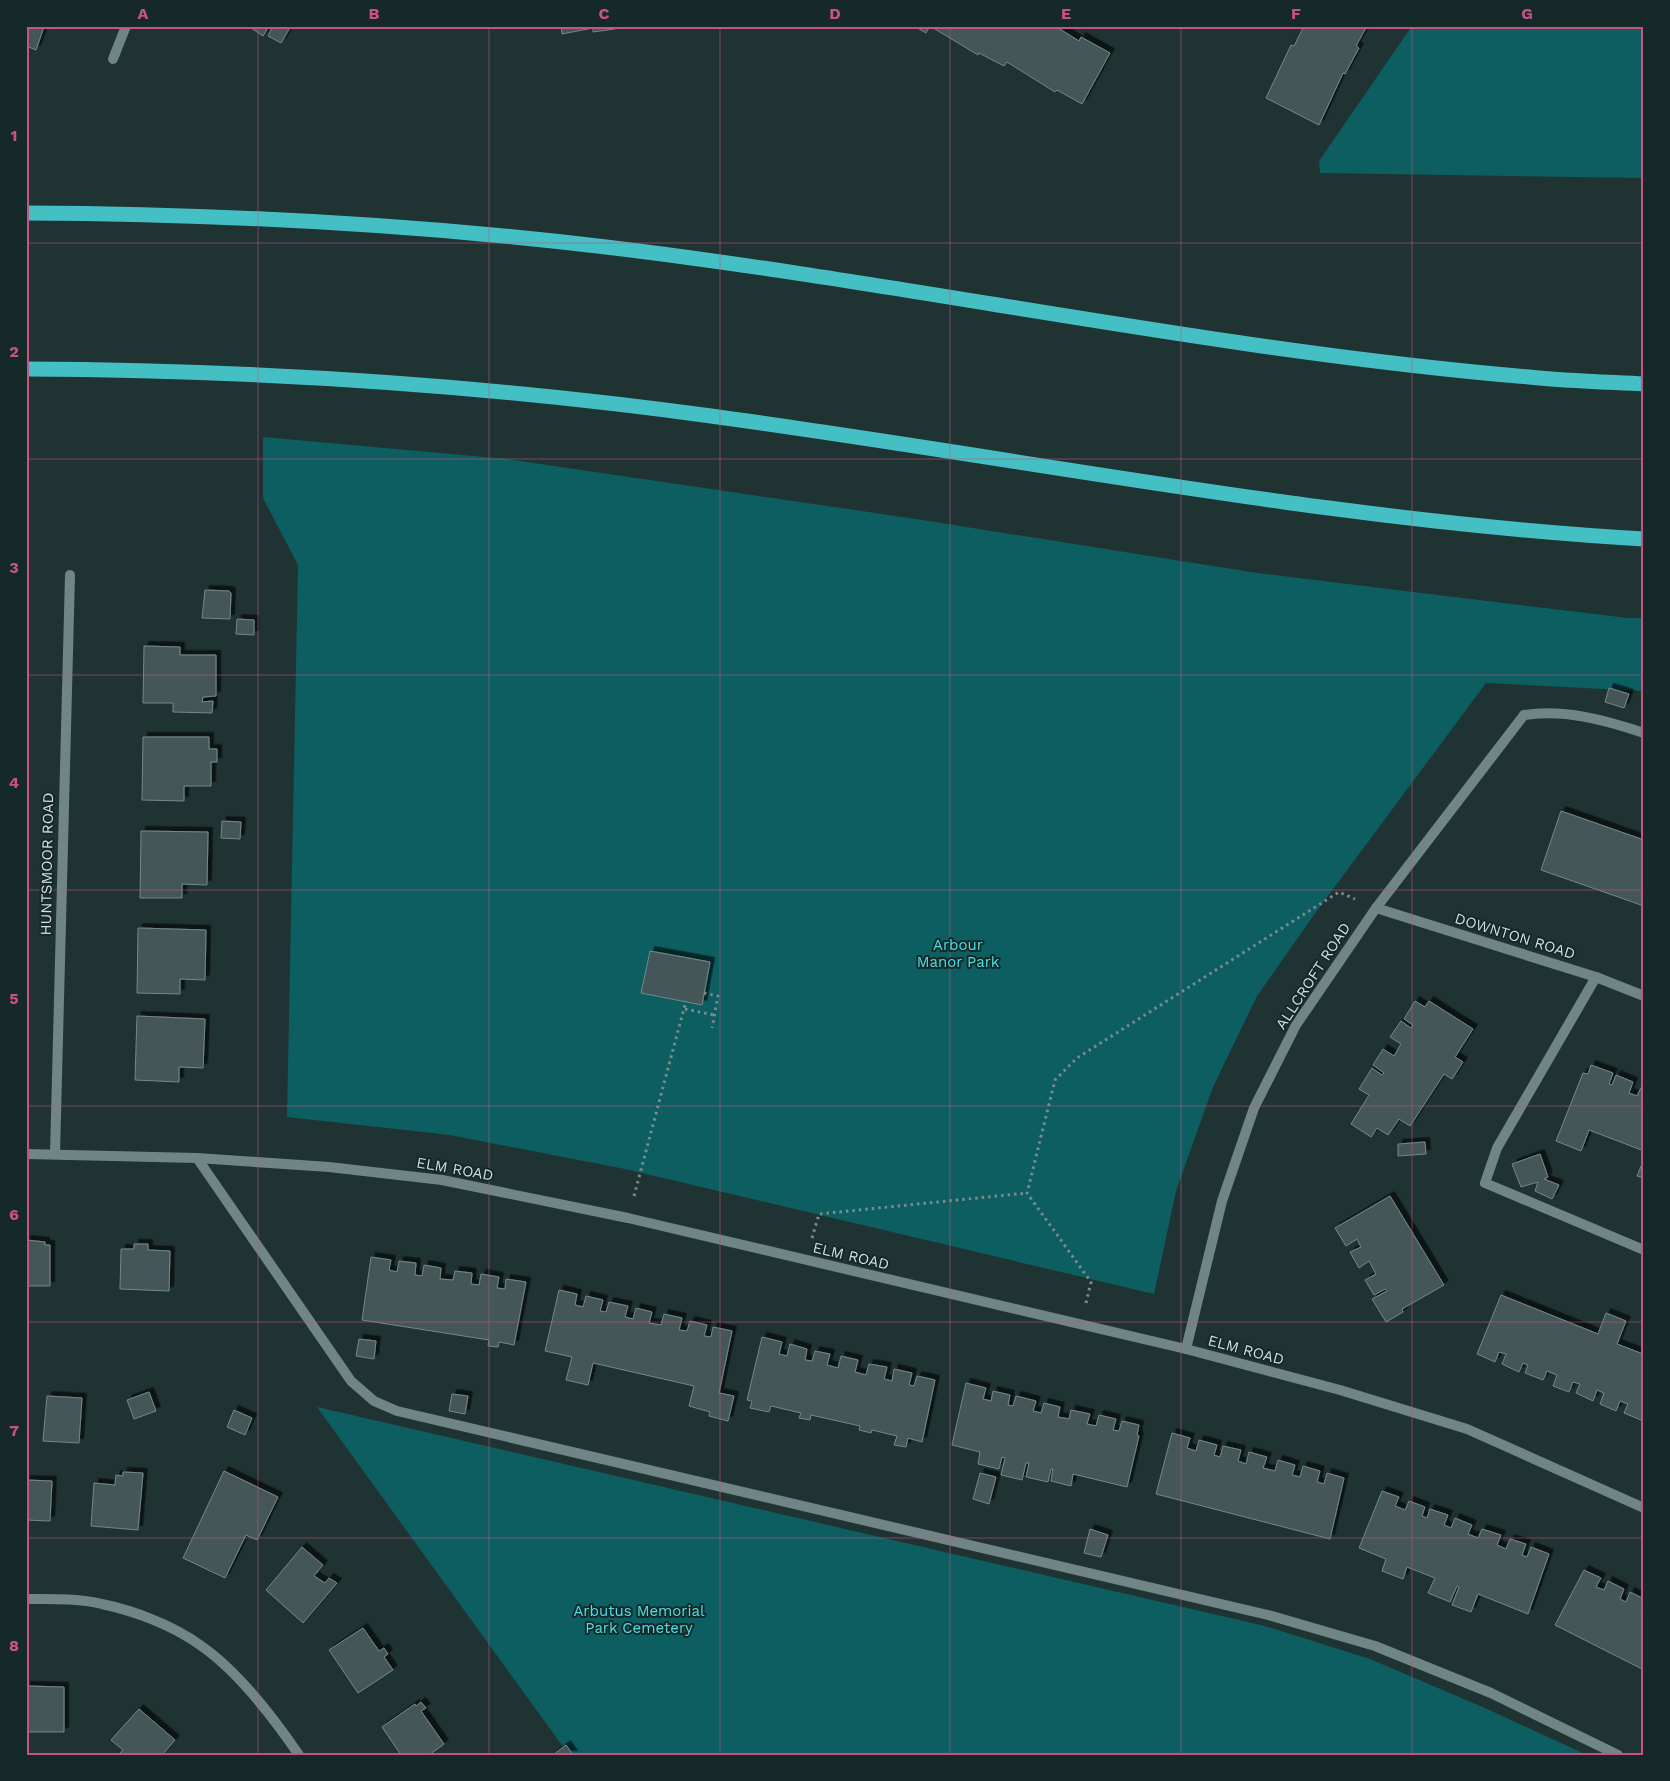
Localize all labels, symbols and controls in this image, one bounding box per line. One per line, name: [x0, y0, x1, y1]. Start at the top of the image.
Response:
text: A: [138, 4, 149, 23]
text: B: [369, 4, 380, 23]
text: C: [599, 4, 610, 23]
text: D: [829, 4, 841, 23]
text: E: [1061, 4, 1071, 23]
text: F: [1291, 4, 1301, 23]
text: G: [1521, 4, 1533, 23]
text: 1: [11, 126, 17, 145]
text: 2: [9, 342, 19, 361]
text: 3: [9, 558, 19, 577]
text: 4: [9, 773, 19, 792]
street label: HUNTSMOOR ROAD: [37, 793, 57, 935]
street label: DOWNTON ROAD: [1453, 909, 1577, 963]
street label: ALLCROFT ROAD: [1272, 919, 1354, 1033]
park label: Arbour Manor Park: [917, 936, 1000, 971]
text: 5: [9, 989, 19, 1008]
street label: ELM ROAD: [415, 1153, 495, 1185]
text: 6: [9, 1205, 19, 1224]
street label: ELM ROAD: [811, 1238, 891, 1274]
street label: ELM ROAD: [1206, 1331, 1286, 1369]
text: 7: [9, 1421, 19, 1440]
park label: Arbutus Memorial Park Cemetery: [573, 1602, 705, 1637]
text: 8: [9, 1636, 19, 1655]

